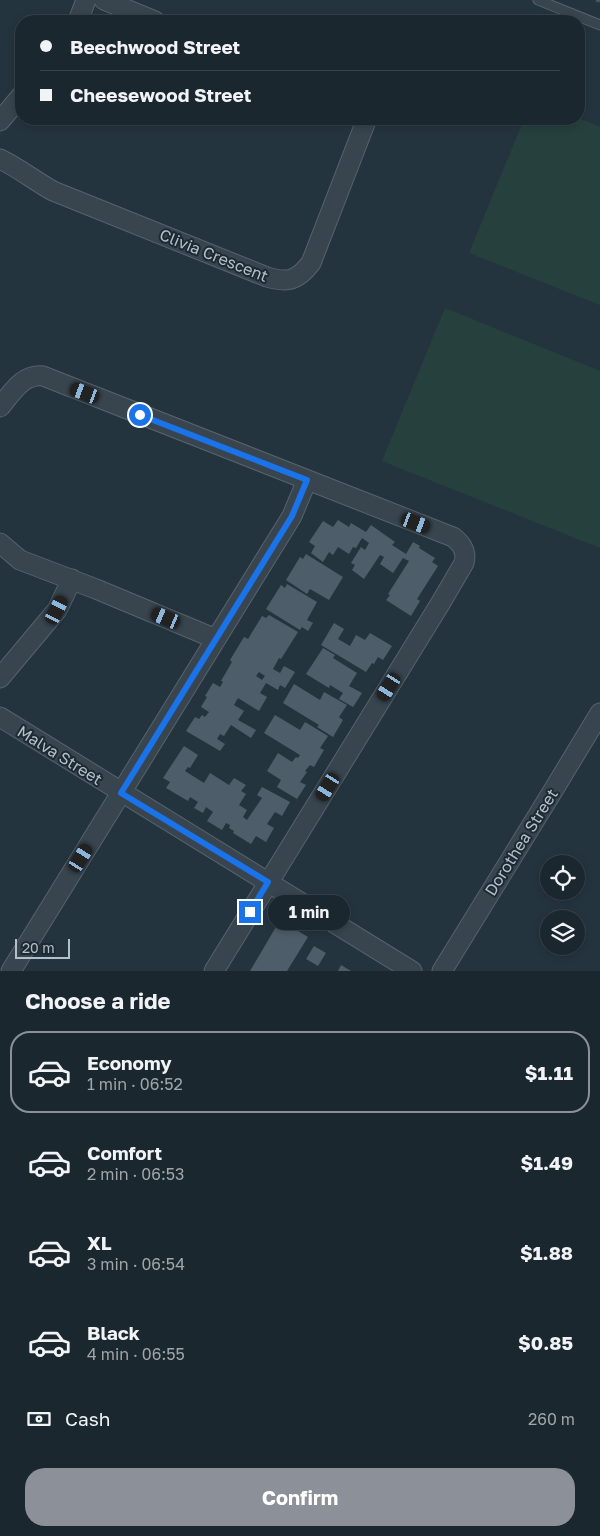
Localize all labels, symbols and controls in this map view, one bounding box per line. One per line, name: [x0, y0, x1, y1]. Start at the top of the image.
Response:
text: Beechwood Street: [70, 35, 240, 58]
text: Cheesewood Street: [70, 83, 251, 106]
street label: Clivia Crescent: [157, 224, 271, 286]
car: [68, 381, 101, 405]
route start: [129, 404, 151, 426]
car: [399, 511, 432, 535]
car: [43, 593, 70, 627]
car: [149, 605, 182, 631]
car: [374, 670, 403, 704]
street label: Malva Street: [14, 721, 106, 789]
car: [313, 770, 342, 804]
street label: Dorothea Street: [480, 785, 562, 899]
car: [66, 841, 95, 875]
map controls: [540, 855, 585, 955]
button: locate: [540, 855, 585, 900]
callout: 1 min: [268, 894, 350, 930]
route end: [239, 901, 261, 923]
text: 1 min: [289, 902, 329, 922]
button: layers: [540, 910, 585, 955]
scale bar: [15, 936, 70, 959]
text: 20 m: [22, 939, 55, 956]
text: Choose a ride: [25, 987, 171, 1014]
icon: car: [27, 1050, 72, 1095]
text: Economy: [87, 1051, 172, 1074]
text: $1.11: [525, 1061, 573, 1084]
text: 1 min · 06:52: [87, 1074, 183, 1094]
icon: car: [27, 1140, 72, 1185]
text: Comfort: [87, 1141, 162, 1164]
text: $1.49: [520, 1151, 573, 1174]
text: 2 min · 06:53: [87, 1164, 184, 1184]
icon: car: [27, 1230, 72, 1275]
text: XL: [87, 1231, 112, 1254]
text: $1.88: [520, 1241, 573, 1264]
text: 3 min · 06:54: [87, 1254, 185, 1274]
icon: car: [27, 1320, 72, 1365]
text: Black: [87, 1321, 140, 1344]
text: $0.85: [518, 1331, 573, 1354]
text: 4 min · 06:55: [87, 1344, 185, 1364]
icon: cash: [25, 1405, 53, 1433]
text: Cash: [65, 1407, 110, 1430]
text: 260 m: [528, 1409, 575, 1429]
button: Confirm: [25, 1468, 575, 1526]

